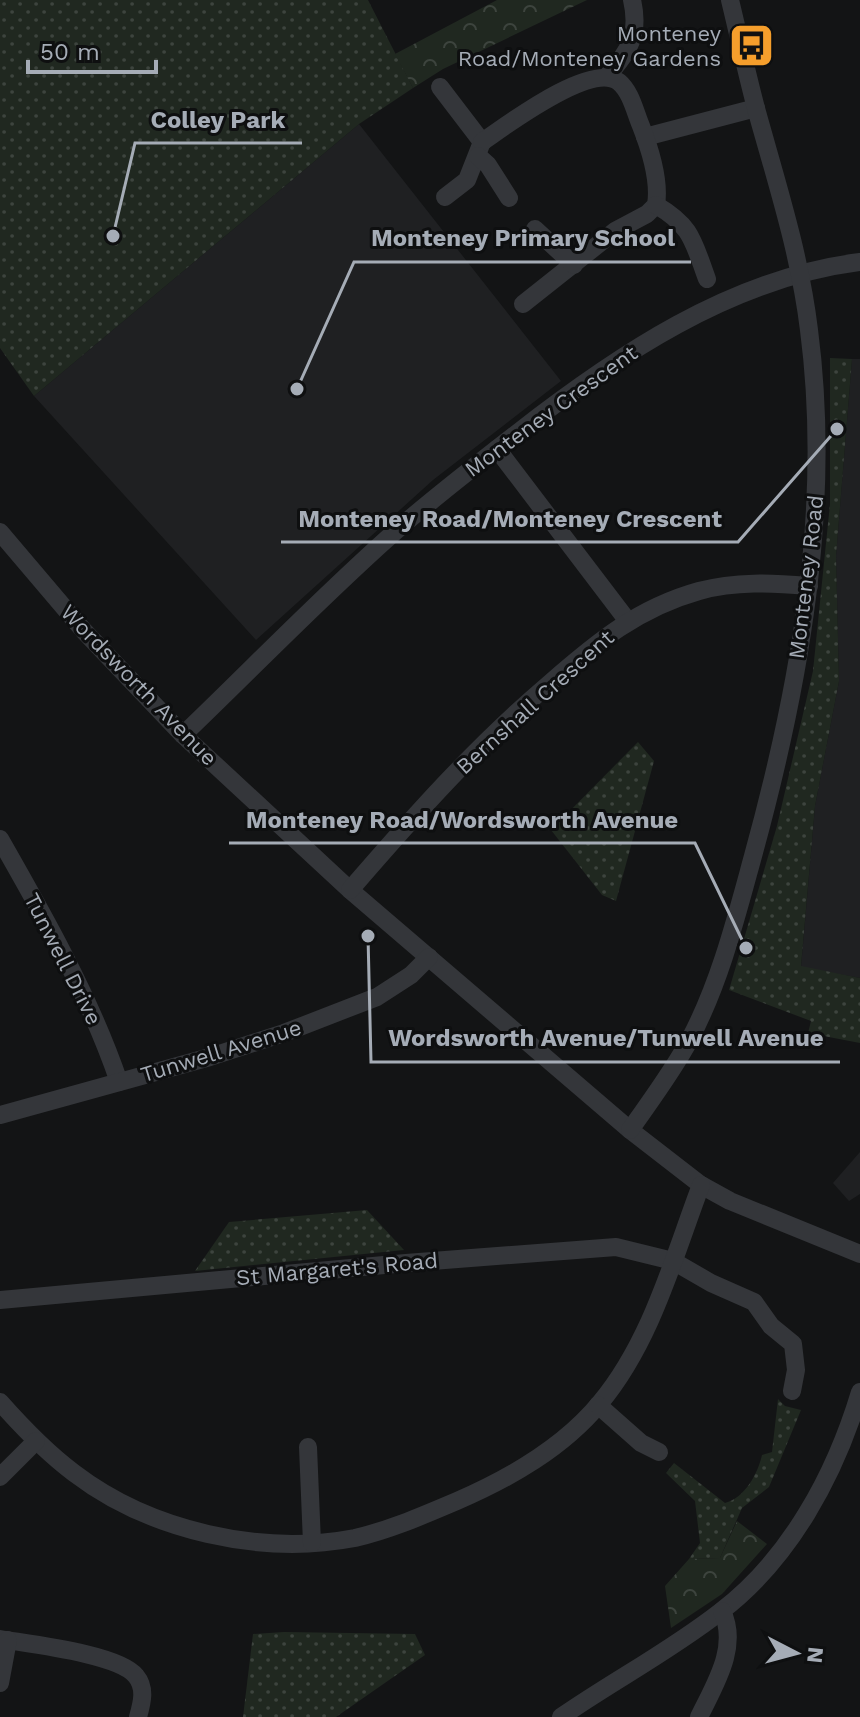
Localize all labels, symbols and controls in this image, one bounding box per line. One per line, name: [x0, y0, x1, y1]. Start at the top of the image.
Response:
place label: Monteney Road/Monteney Gardens: [458, 21, 722, 71]
bus stop icon: Monteney Road/Monteney Gardens: [728, 22, 776, 70]
scale bar: [28, 24, 156, 74]
text: 50 m: [40, 38, 100, 66]
callout: Colley Park: [135, 95, 302, 143]
text: Colley Park: [151, 106, 286, 134]
callout: Monteney Primary School: [354, 214, 691, 262]
text: Monteney Primary School: [371, 224, 675, 252]
street label: Monteney Crescent: [460, 340, 642, 482]
callout: Monteney Road/Monteney Crescent: [281, 494, 738, 542]
street label: Monteney Road: [784, 494, 828, 660]
text: Monteney Road/Monteney Crescent: [298, 505, 722, 533]
street label: Wordsworth Avenue: [56, 599, 222, 771]
street label: Bernshall Crescent: [451, 625, 619, 779]
callout: Monteney Road/Wordsworth Avenue: [229, 795, 695, 843]
text: Monteney Road/Wordsworth Avenue: [246, 806, 678, 834]
street label: Tunwell Drive: [19, 889, 107, 1029]
callout: Wordsworth Avenue/Tunwell Avenue: [371, 1014, 840, 1062]
street label: Tunwell Avenue: [138, 1015, 304, 1087]
text: Wordsworth Avenue/Tunwell Avenue: [388, 1024, 824, 1052]
street label: St Margaret's Road: [235, 1248, 439, 1290]
north arrow: [756, 1613, 836, 1693]
text: N: [802, 1646, 829, 1664]

